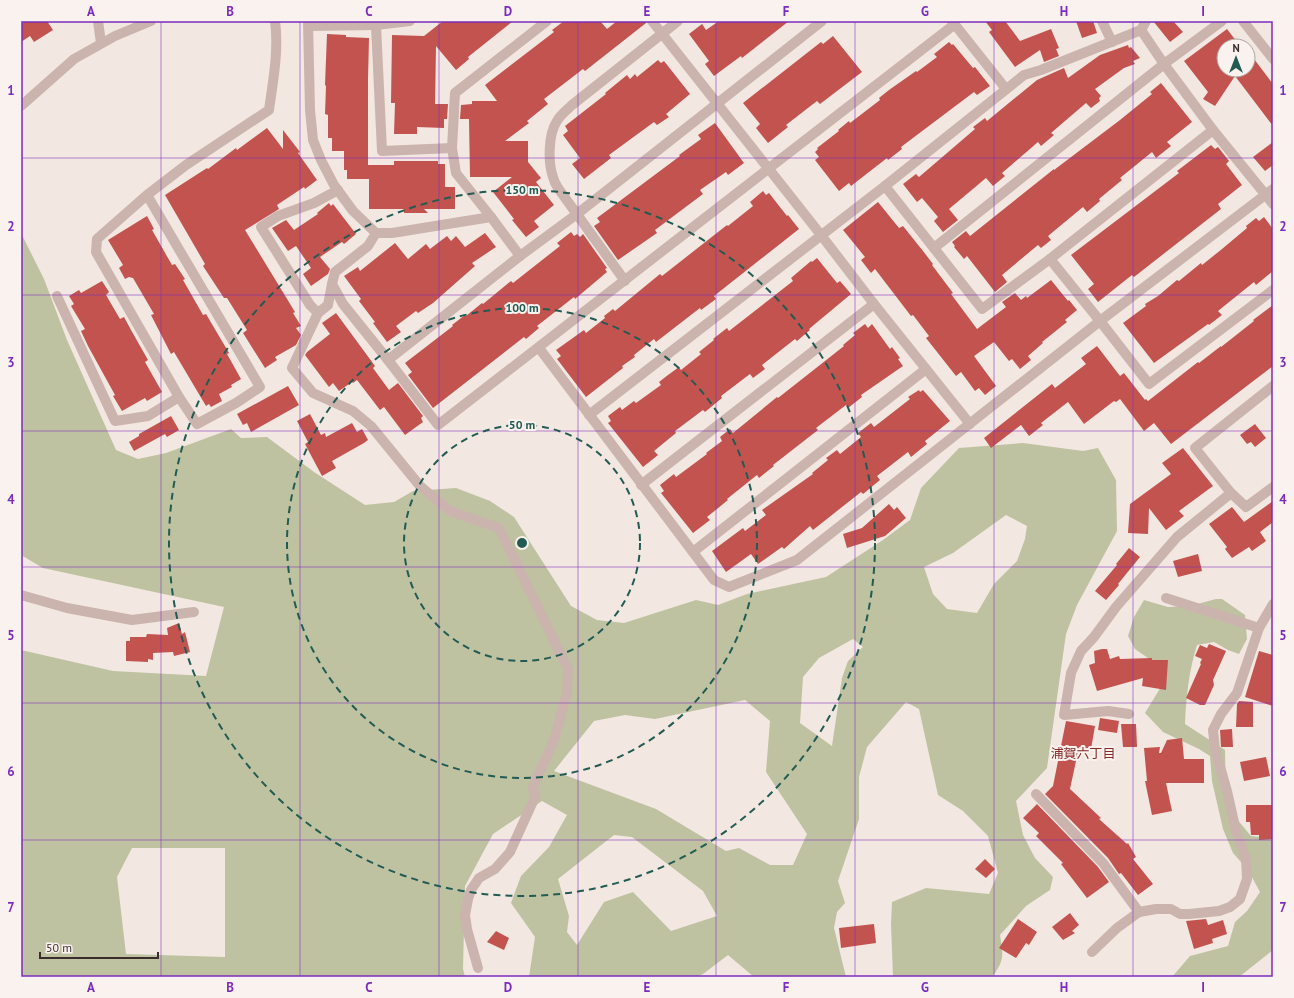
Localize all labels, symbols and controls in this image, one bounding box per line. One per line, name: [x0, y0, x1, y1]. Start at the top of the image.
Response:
text: A: [87, 3, 95, 20]
text: B: [226, 3, 234, 20]
text: C: [365, 3, 373, 20]
text: D: [504, 3, 512, 20]
text: E: [644, 3, 651, 20]
text: F: [783, 3, 790, 20]
text: G: [921, 3, 929, 20]
text: H: [1060, 3, 1068, 20]
text: I: [1201, 3, 1205, 20]
north arrow: [1216, 38, 1256, 78]
text: N: [1232, 41, 1240, 55]
text: 1: [7, 82, 15, 99]
text: 1: [1279, 82, 1287, 99]
text: 150 m: [505, 182, 539, 197]
text: 2: [7, 218, 15, 235]
text: 2: [1279, 218, 1287, 235]
text: 100 m: [505, 300, 539, 315]
text: 3: [7, 354, 15, 371]
text: 3: [1279, 354, 1287, 371]
text: 50 m: [509, 417, 535, 432]
text: 4: [7, 491, 15, 508]
text: 4: [1279, 491, 1287, 508]
centre of rings: [515, 536, 529, 550]
text: 5: [7, 627, 15, 644]
text: 5: [1279, 627, 1287, 644]
district label: 浦賀六丁目: [1050, 745, 1116, 762]
text: 6: [7, 763, 15, 780]
text: 6: [1279, 763, 1287, 780]
text: 7: [7, 899, 15, 916]
text: 7: [1279, 899, 1287, 916]
scale bar: [40, 934, 158, 960]
text: 50 m: [46, 940, 72, 955]
text: A: [87, 979, 95, 996]
text: B: [226, 979, 234, 996]
text: C: [365, 979, 373, 996]
text: D: [504, 979, 512, 996]
text: E: [644, 979, 651, 996]
text: F: [783, 979, 790, 996]
text: G: [921, 979, 929, 996]
text: H: [1060, 979, 1068, 996]
text: I: [1201, 979, 1205, 996]

